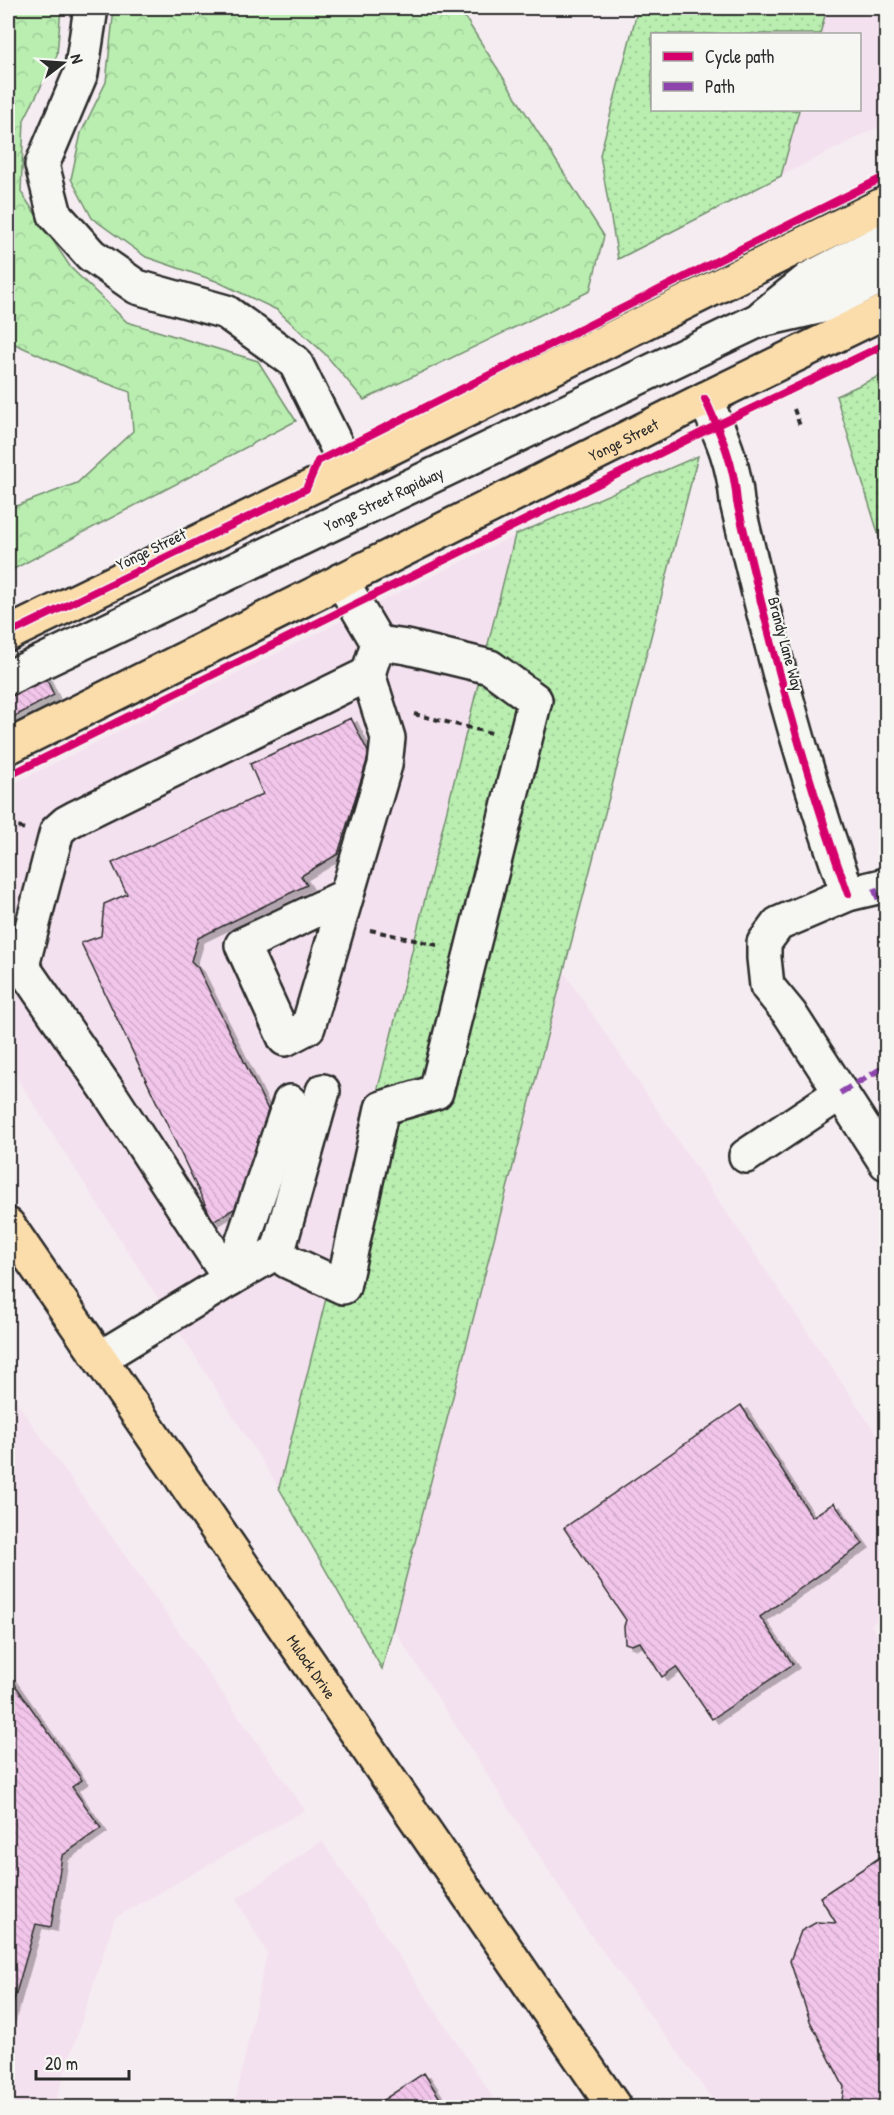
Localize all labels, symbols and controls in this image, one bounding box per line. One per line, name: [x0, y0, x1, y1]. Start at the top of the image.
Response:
north arrow: [33, 33, 93, 93]
legend: [651, 33, 861, 111]
text: Cycle path: [705, 44, 775, 69]
text: N: [66, 51, 89, 66]
text: Path: [705, 74, 735, 99]
street label: Yonge Street: [585, 413, 663, 466]
street label: Yonge Street Rapidway: [320, 461, 447, 537]
street label: Yonge Street: [112, 522, 190, 575]
street label: Brandy Lane Way: [763, 594, 809, 694]
street label: Mulock Drive: [282, 1630, 342, 1704]
scale bar: [36, 2043, 129, 2081]
text: 20 m: [45, 2051, 78, 2076]

